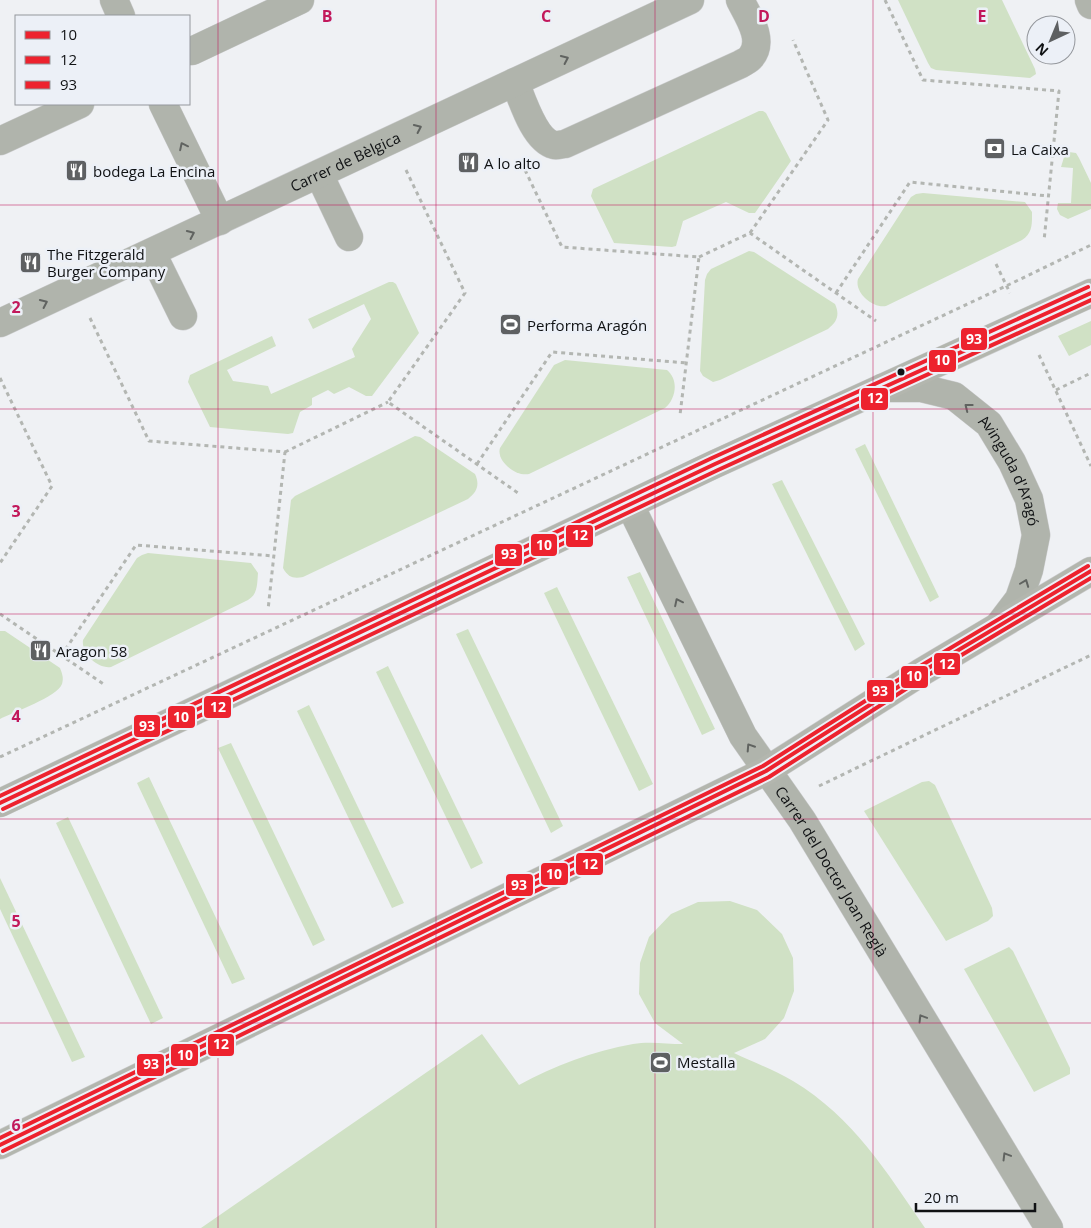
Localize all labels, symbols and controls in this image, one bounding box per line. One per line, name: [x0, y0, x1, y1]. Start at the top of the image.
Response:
text: B: [322, 5, 332, 27]
text: C: [541, 5, 551, 27]
text: D: [758, 5, 770, 27]
text: E: [978, 5, 987, 27]
legend: [15, 15, 190, 105]
north arrow: [1026, 15, 1076, 65]
text: 10: [60, 24, 77, 44]
text: N: [1031, 39, 1052, 61]
text: 12: [60, 49, 77, 69]
one-way arrow: [560, 54, 569, 65]
text: 93: [60, 74, 77, 94]
one-way arrow: [413, 124, 422, 134]
street label: Carrer de Bèlgica: [287, 127, 403, 196]
bank icon: La Caixa: [983, 137, 1007, 161]
place label: La Caixa: [1011, 139, 1069, 159]
one-way arrow: [179, 142, 189, 151]
restaurant icon: A lo alto: [456, 151, 480, 175]
place label: A lo alto: [484, 153, 541, 173]
restaurant icon: bodega La Encina: [65, 159, 89, 183]
place label: bodega La Encina: [93, 161, 215, 181]
one-way arrow: [186, 230, 195, 240]
place label: The Fitzgerald Burger Company: [47, 244, 166, 281]
restaurant icon: The Fitzgerald Burger Company: [19, 251, 43, 275]
text: 2: [11, 296, 21, 318]
one-way arrow: [39, 298, 48, 309]
sports icon: Performa Aragón: [499, 313, 523, 337]
place label: Performa Aragón: [527, 315, 647, 335]
line badge: 93: [960, 327, 988, 351]
text: 93: [966, 329, 982, 348]
line badge: 10: [928, 349, 957, 373]
text: 10: [934, 350, 950, 369]
unlabelled marker: [896, 367, 906, 377]
line badge: 12: [860, 387, 889, 411]
text: 12: [867, 388, 883, 407]
one-way arrow: [965, 405, 974, 413]
street label: Avinguda d'Aragó: [975, 410, 1044, 528]
text: 3: [11, 500, 21, 522]
line badge: 12: [565, 524, 594, 548]
text: 12: [572, 525, 588, 544]
line badge: 10: [530, 533, 558, 557]
text: 10: [536, 535, 552, 554]
line badge: 93: [494, 543, 523, 567]
text: 93: [501, 544, 517, 563]
one-way arrow: [1019, 579, 1029, 587]
one-way arrow: [673, 598, 684, 607]
restaurant icon: Aragon 58: [28, 639, 52, 663]
place label: Aragon 58: [56, 641, 127, 661]
line badge: 12: [933, 652, 961, 676]
text: 12: [939, 654, 955, 673]
line badge: 10: [900, 665, 929, 689]
text: 10: [906, 666, 922, 685]
line badge: 93: [866, 679, 895, 703]
text: 93: [872, 681, 888, 700]
line badge: 12: [203, 695, 232, 719]
text: 12: [210, 697, 226, 716]
text: 4: [11, 705, 21, 727]
line badge: 10: [167, 705, 196, 729]
text: 10: [173, 707, 189, 726]
line badge: 93: [133, 714, 161, 738]
text: 93: [139, 716, 155, 735]
one-way arrow: [747, 744, 757, 753]
street label: Carrer del Doctor Joan Reglà: [771, 782, 892, 960]
line badge: 12: [575, 852, 604, 876]
text: 12: [582, 854, 598, 873]
line badge: 10: [540, 862, 569, 886]
text: 10: [546, 864, 562, 883]
line badge: 93: [505, 873, 534, 897]
text: 93: [511, 875, 527, 894]
text: 5: [11, 910, 21, 932]
one-way arrow: [918, 1014, 928, 1023]
line badge: 12: [207, 1033, 235, 1057]
text: 12: [213, 1034, 229, 1053]
line badge: 10: [170, 1043, 199, 1067]
text: 10: [177, 1045, 193, 1064]
sports icon: Mestalla: [649, 1050, 673, 1074]
place label: Mestalla: [677, 1052, 736, 1072]
line badge: 93: [136, 1053, 165, 1077]
text: 93: [143, 1054, 159, 1073]
text: 6: [11, 1114, 21, 1136]
one-way arrow: [1003, 1153, 1012, 1162]
scale bar: [916, 1180, 1035, 1212]
text: 20 m: [924, 1187, 959, 1207]

